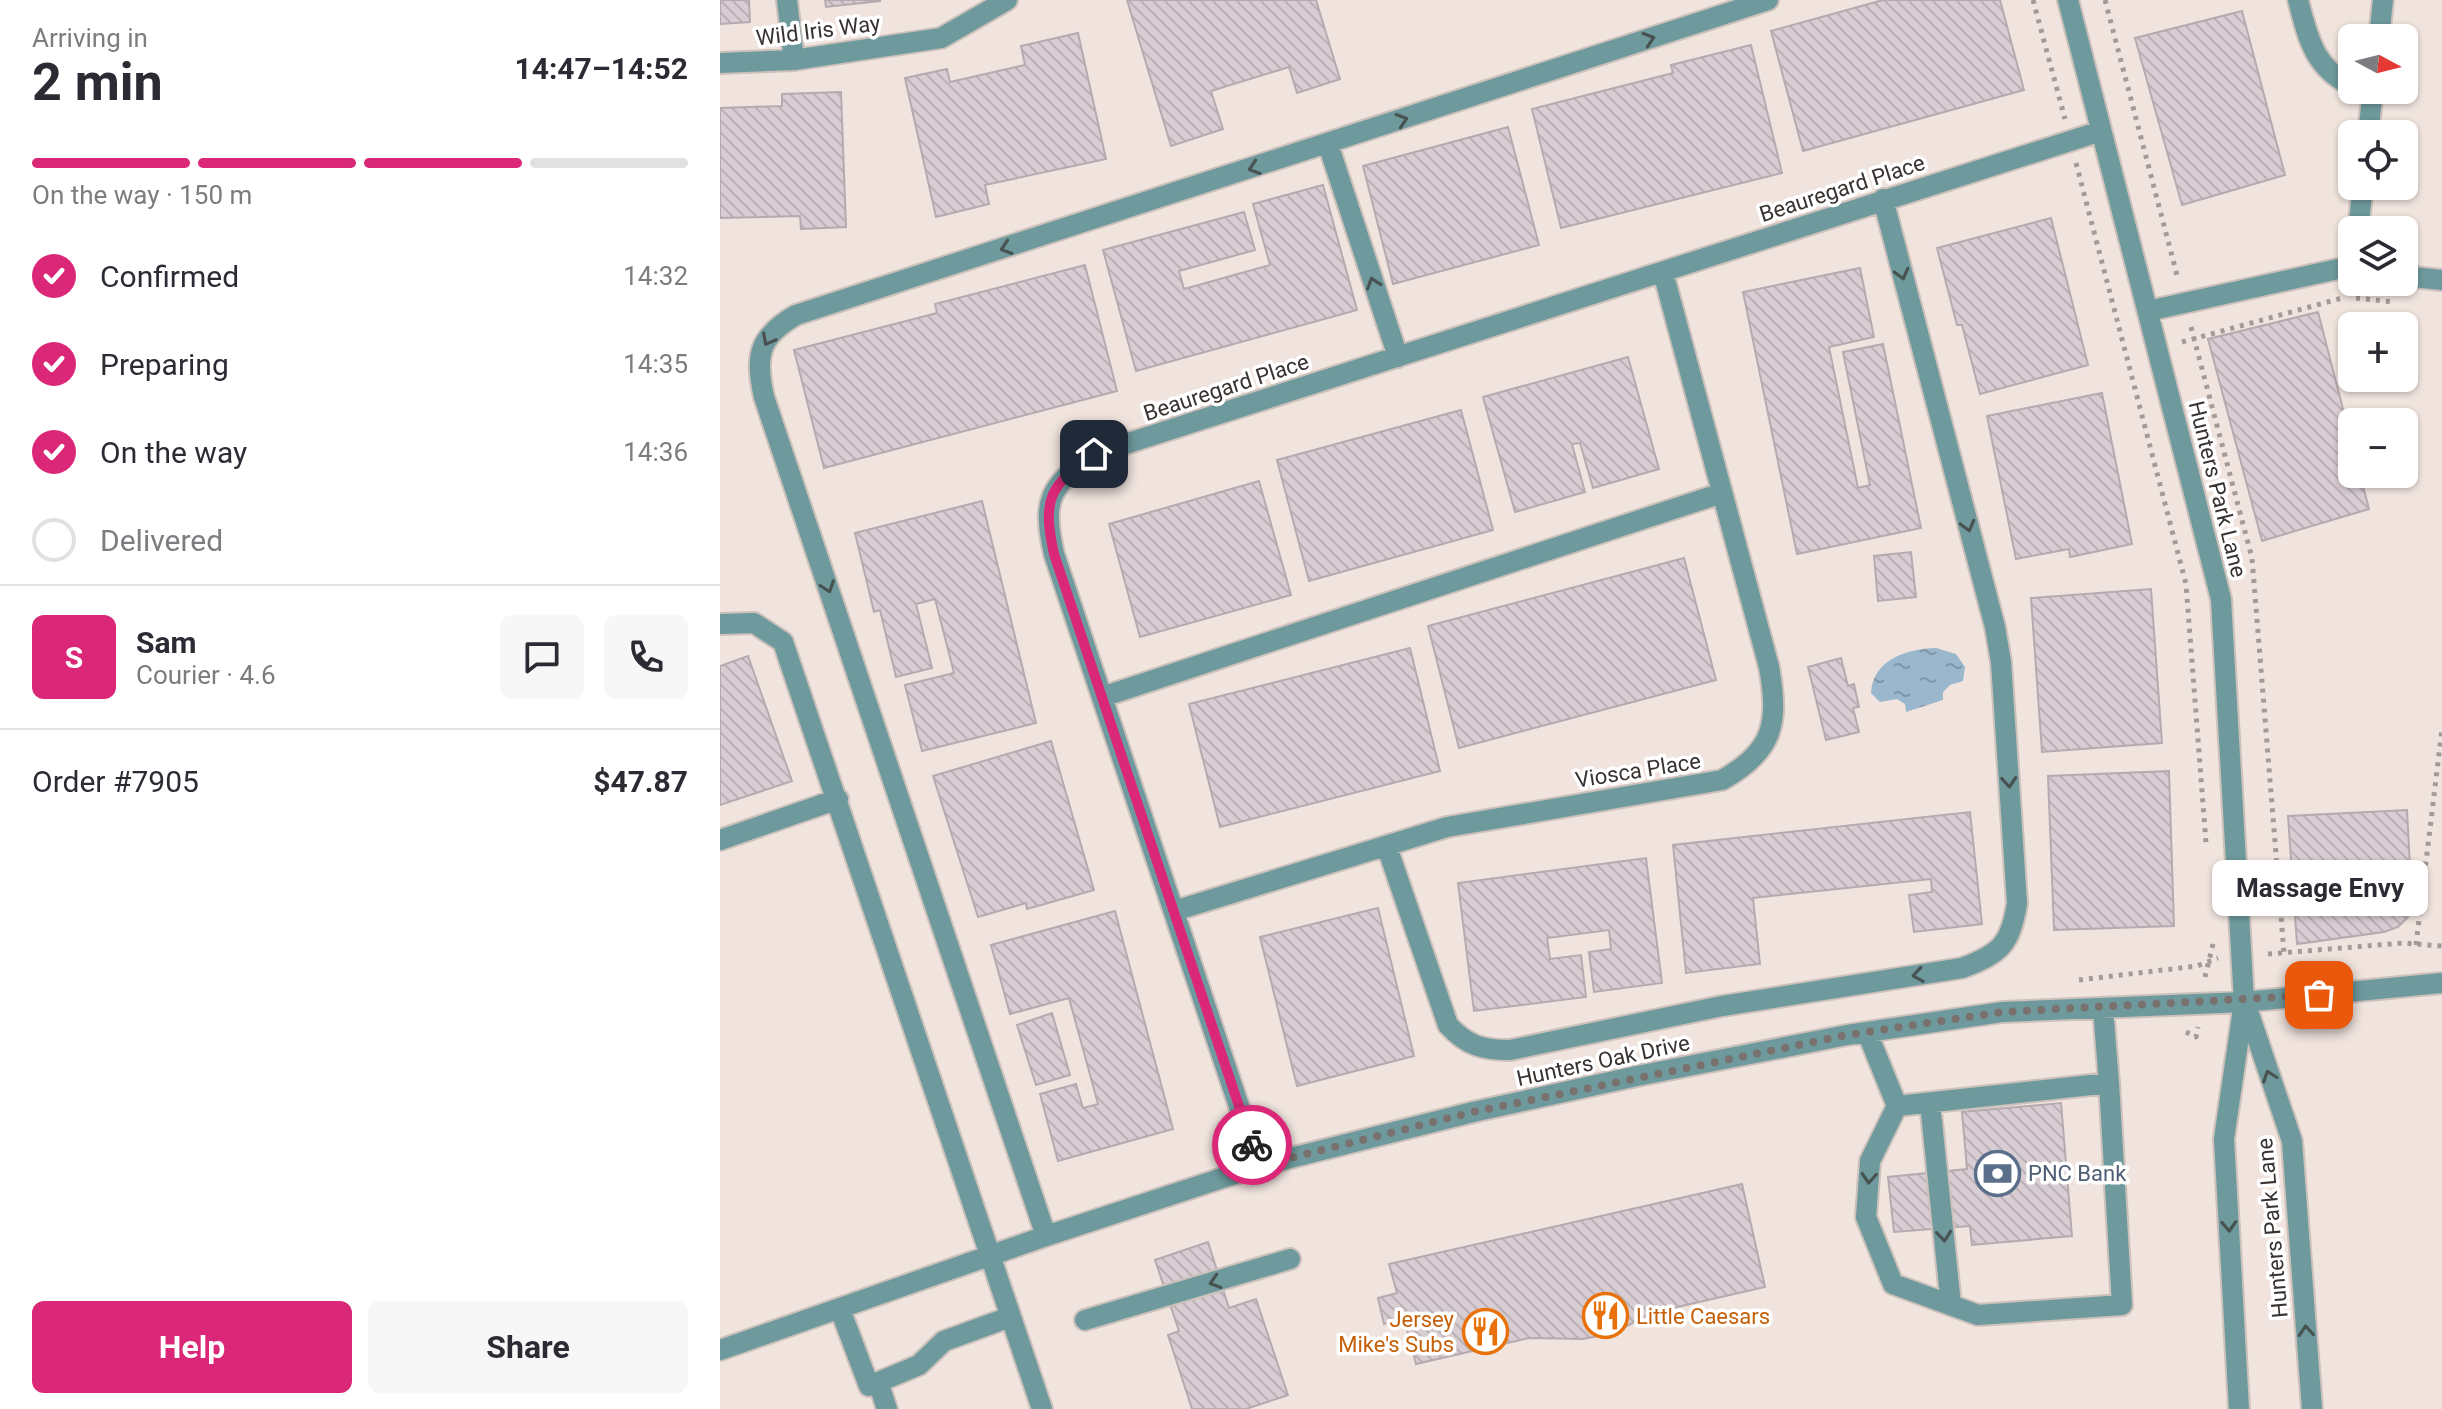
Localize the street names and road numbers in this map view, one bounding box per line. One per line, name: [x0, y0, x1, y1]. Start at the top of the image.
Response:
street label: Wild Iris Way: [754, 10, 882, 51]
street label: Beauregard Place: [1756, 150, 1928, 227]
street label: Beauregard Place: [1140, 349, 1312, 426]
street label: Hunters Park Lane: [2184, 399, 2251, 580]
street label: Viosca Place: [1574, 748, 1703, 793]
street label: Hunters Oak Drive: [1514, 1030, 1692, 1091]
street label: Hunters Park Lane: [2252, 1137, 2293, 1319]

